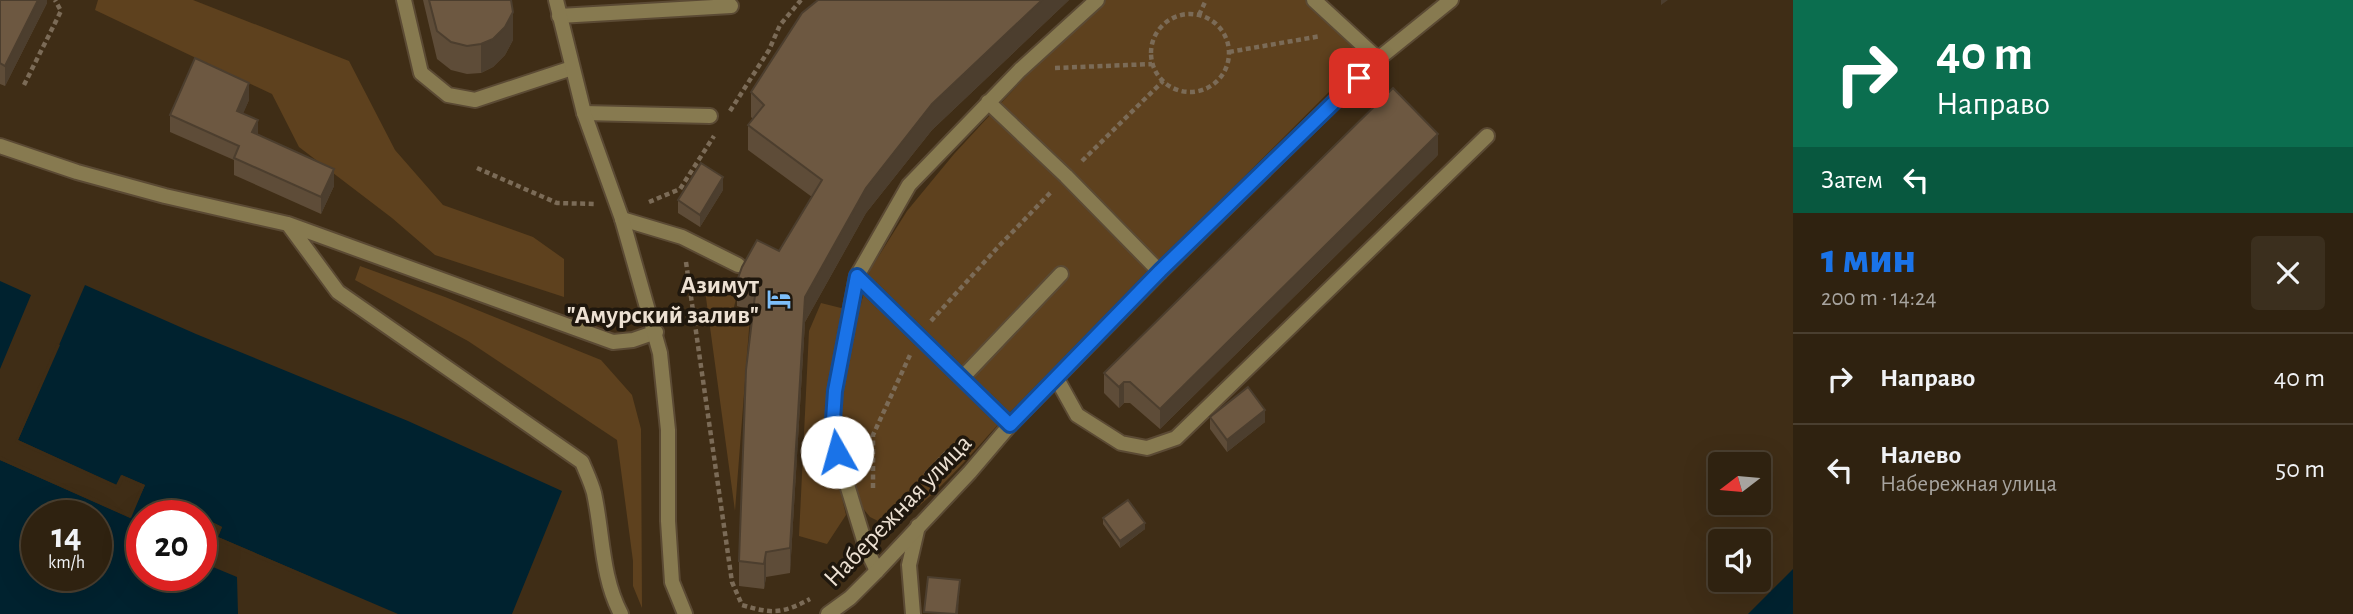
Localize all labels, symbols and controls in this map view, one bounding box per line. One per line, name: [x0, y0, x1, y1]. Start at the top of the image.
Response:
icon: right: [1821, 28, 1912, 119]
text: 40 m: [1936, 30, 2033, 79]
pin: [1329, 48, 1389, 108]
icon: arrive: [1340, 59, 1378, 97]
text: Направо: [1936, 88, 2050, 120]
icon: left: [1897, 161, 1935, 199]
text: Затем: [1821, 167, 1883, 193]
button: close: [2251, 236, 2325, 310]
text: 1 мин: [1821, 238, 1916, 280]
place label: Азимут "Амурский залив": [567, 272, 760, 328]
hotel icon: Азимут "Амурский залив": [765, 285, 793, 313]
text: 200 m · 14:24: [1821, 287, 1937, 310]
icon: right: [1821, 360, 1859, 398]
text: Направо: [1880, 365, 1975, 391]
text: 40 m: [2274, 365, 2325, 391]
position arrow: [800, 415, 874, 489]
street label: Набережная улица: [819, 430, 977, 592]
text: Налево: [1880, 442, 1961, 468]
icon: left: [1821, 451, 1859, 489]
north arrow: [1708, 452, 1771, 514]
map controls: [1708, 452, 1771, 592]
text: 50 m: [2275, 456, 2325, 482]
text: Набережная улица: [1880, 473, 2057, 496]
speed limit sign: 20: [126, 500, 217, 591]
text: 14: [51, 519, 82, 554]
button: sound: [1708, 529, 1771, 592]
text: km/h: [48, 554, 85, 572]

